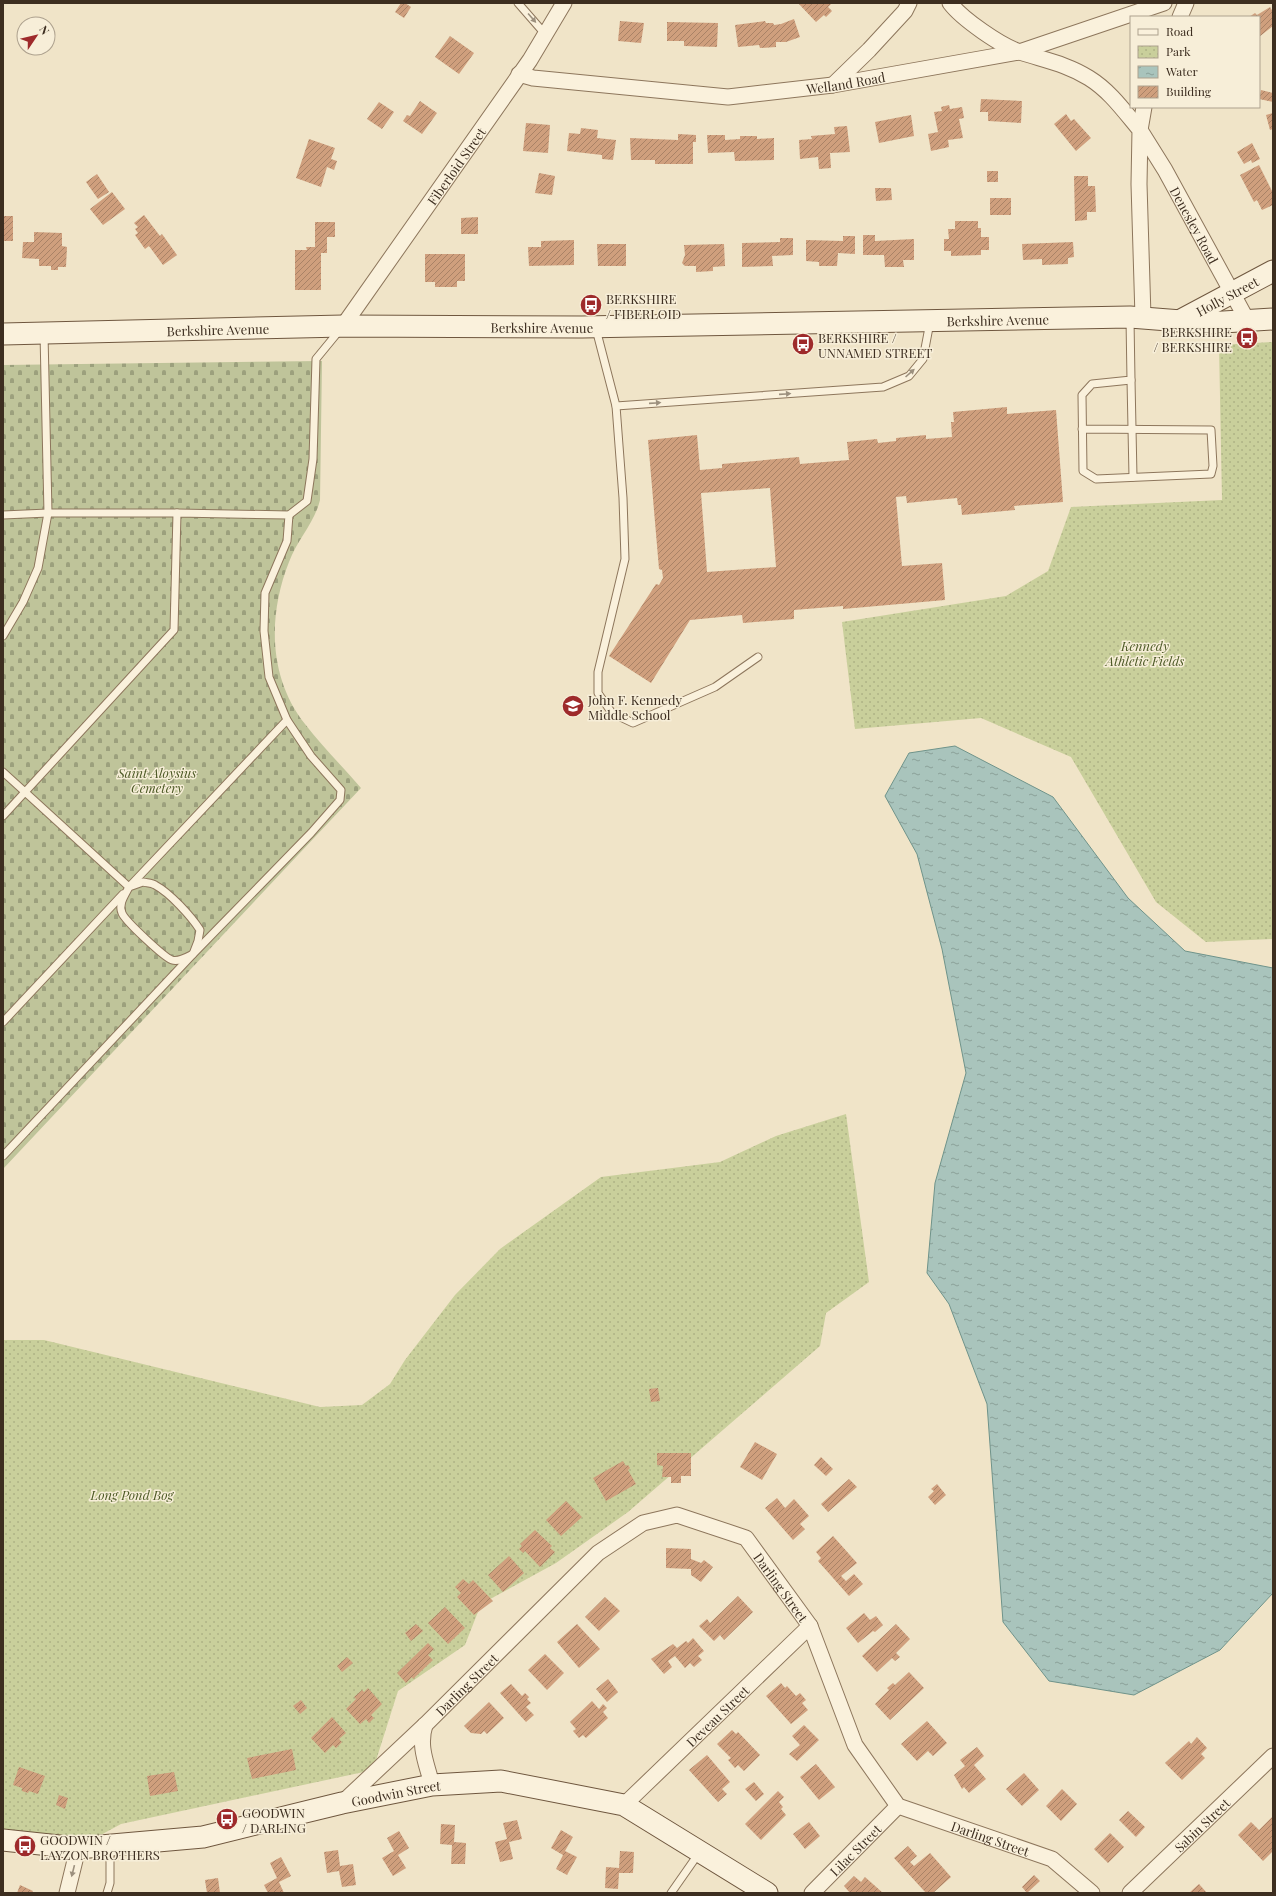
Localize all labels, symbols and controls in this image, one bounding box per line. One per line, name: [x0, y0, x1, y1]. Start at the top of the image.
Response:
one-way arrow: [527, 13, 536, 24]
north arrow: [16, 16, 56, 56]
legend: [1130, 16, 1260, 108]
text: N: [36, 22, 53, 38]
text: Road: [1166, 23, 1193, 39]
text: Park: [1166, 43, 1191, 59]
text: Water: [1165, 63, 1199, 79]
street label: Welland Road: [804, 67, 887, 97]
text: Building: [1166, 83, 1212, 99]
street label: Fiberloid Street: [423, 123, 489, 208]
street label: Denesley Road: [1167, 183, 1223, 267]
street label: Holly Street: [1193, 272, 1261, 319]
place label: BERKSHIRE / FIBERLOID: [606, 290, 681, 322]
bus stop icon: BERKSHIRE / FIBERLOID: [578, 292, 604, 318]
street label: Berkshire Avenue: [946, 310, 1050, 329]
street label: Berkshire Avenue: [491, 318, 594, 336]
street label: Berkshire Avenue: [167, 319, 270, 339]
place label: BERKSHIRE / BERKSHIRE: [1153, 323, 1232, 355]
bus stop icon: BERKSHIRE / BERKSHIRE: [1234, 325, 1260, 351]
place label: BERKSHIRE / UNNAMED STREET: [818, 329, 932, 361]
bus stop icon: BERKSHIRE / UNNAMED STREET: [790, 331, 816, 357]
one-way arrow: [905, 368, 916, 377]
one-way arrow: [779, 390, 791, 397]
one-way arrow: [649, 400, 661, 407]
park label: Kennedy Athletic Fields: [1104, 637, 1184, 669]
place label: John F. Kennedy Middle School: [587, 691, 682, 723]
school or university icon: John F. Kennedy Middle School: [560, 693, 586, 719]
park label: Saint Aloysius Cemetery: [117, 764, 196, 796]
park label: Long Pond Bog: [90, 1486, 175, 1503]
street label: Darling Street: [751, 1549, 813, 1625]
street label: Darling Street: [431, 1649, 501, 1719]
street label: Deveau Street: [682, 1681, 752, 1750]
street label: Goodwin Street: [350, 1776, 441, 1809]
street label: Sabin Street: [1170, 1794, 1233, 1855]
place label: GOODWIN / DARLING: [242, 1804, 306, 1836]
bus stop icon: GOODWIN / DARLING: [214, 1806, 240, 1832]
street label: Darling Street: [949, 1816, 1032, 1859]
street label: Lilac Street: [826, 1820, 884, 1879]
place label: GOODWIN / LAYZON BROTHERS: [40, 1831, 160, 1863]
bus stop icon: GOODWIN / LAYZON BROTHERS: [12, 1833, 38, 1859]
one-way arrow: [69, 1864, 75, 1877]

